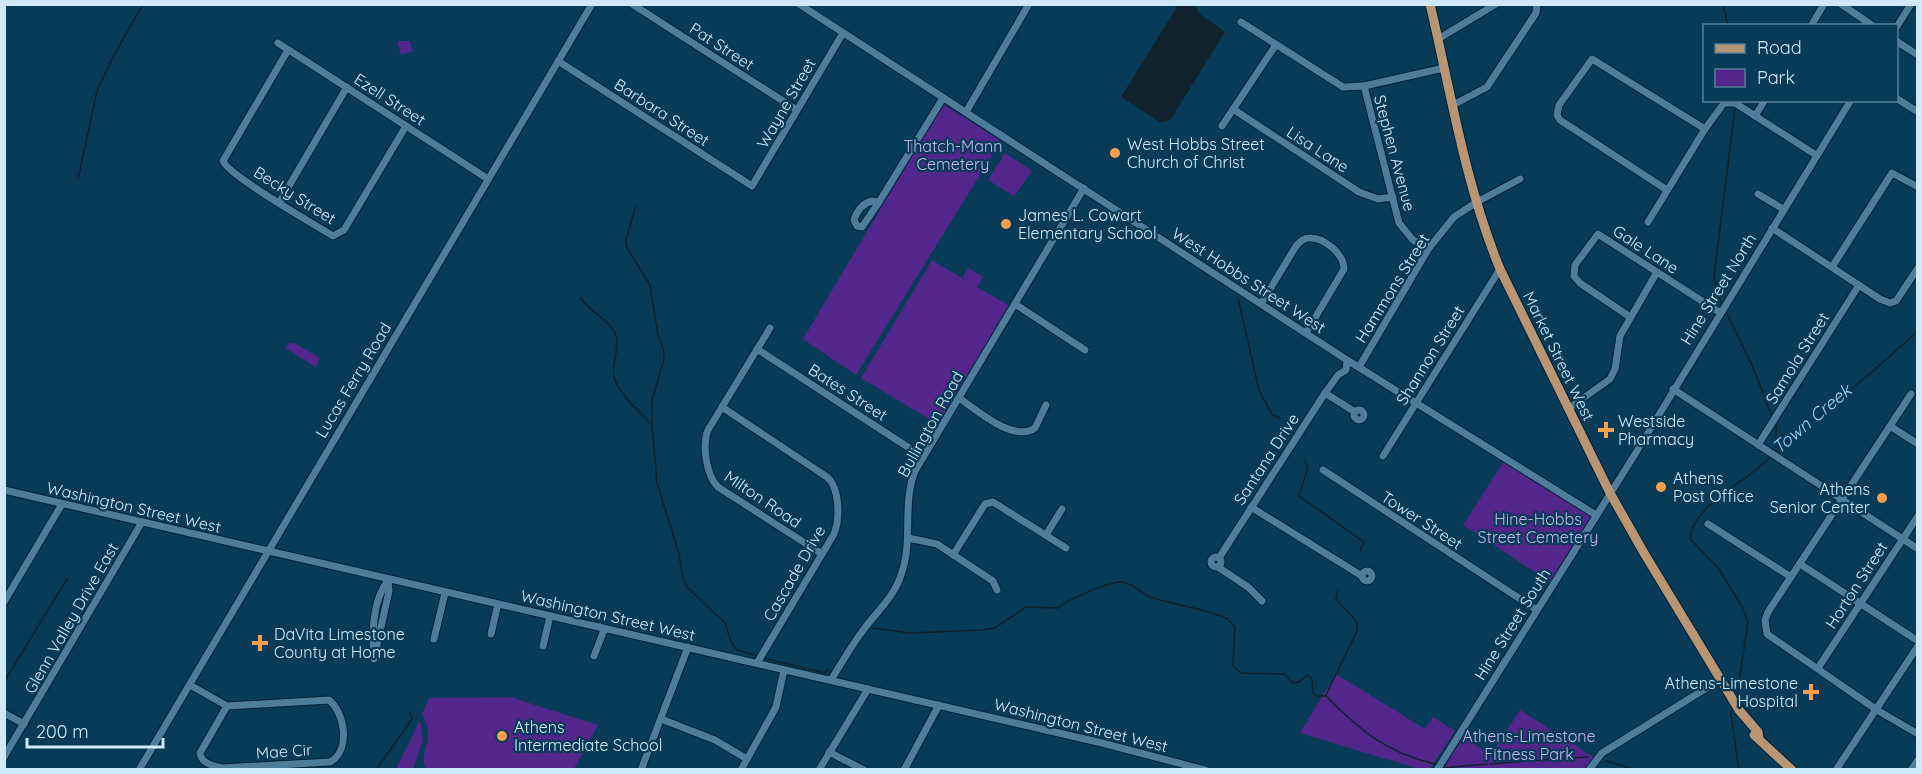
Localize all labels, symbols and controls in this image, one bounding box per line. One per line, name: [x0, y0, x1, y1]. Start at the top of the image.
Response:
street label: Pat Street: [686, 18, 758, 74]
legend: [1703, 24, 1898, 102]
text: Road: [1757, 36, 1802, 59]
street label: Wayne Street: [752, 54, 820, 152]
text: Park: [1757, 66, 1795, 89]
street label: Ezell Street: [351, 69, 429, 129]
street label: Barbara Street: [611, 74, 713, 150]
street label: Stephen Avenue: [1370, 93, 1420, 213]
street label: Lisa Lane: [1283, 122, 1353, 176]
place label: West Hobbs Street Church of Christ: [1127, 134, 1265, 172]
park label: Thatch-Mann Cemetery: [904, 136, 1002, 174]
marker: West Hobbs Street Church of Christ: [1108, 146, 1122, 160]
street label: Becky Street: [250, 162, 340, 228]
place label: James L. Cowart Elementary School: [1018, 205, 1157, 243]
marker: James L. Cowart Elementary School: [999, 217, 1013, 231]
street label: Gale Lane: [1609, 220, 1683, 278]
street label: West Hobbs Street West: [1168, 223, 1330, 337]
street label: Hammons Street: [1350, 230, 1434, 346]
street label: Hine Street North: [1676, 230, 1760, 348]
street label: Market Street West: [1519, 288, 1599, 424]
street label: Shannon Street: [1392, 302, 1468, 408]
street label: Samola Street: [1761, 308, 1833, 408]
street label: Lucas Ferry Road: [311, 319, 395, 441]
street label: Bates Street: [805, 359, 891, 425]
street label: Bullington Road: [893, 368, 967, 480]
water label: Town Creek: [1767, 378, 1857, 459]
street label: Santana Drive: [1229, 410, 1303, 508]
place label: Westside Pharmacy: [1618, 411, 1694, 449]
marker: Westside Pharmacy: [1599, 423, 1613, 437]
street label: Milton Road: [721, 466, 805, 532]
place label: Athens Post Office: [1673, 468, 1754, 506]
street label: Washington Street West: [45, 477, 223, 537]
place label: Athens Senior Center: [1770, 479, 1870, 517]
marker: Athens Post Office: [1654, 480, 1668, 494]
street label: Tower Street: [1378, 486, 1466, 554]
marker: Athens Senior Center: [1875, 491, 1889, 505]
park label: Hine-Hobbs Street Cemetery: [1478, 509, 1598, 547]
street label: Cascade Drive: [759, 522, 829, 624]
street label: Horton Street: [1820, 538, 1892, 632]
street label: Glenn Valley Drive East: [20, 539, 122, 697]
street label: Hine Street South: [1470, 564, 1554, 684]
street label: Washington Street West: [519, 585, 697, 645]
place label: DaVita Limestone County at Home: [274, 624, 405, 662]
marker: DaVita Limestone County at Home: [251, 634, 269, 652]
place label: Athens-Limestone Hospital: [1665, 673, 1798, 711]
marker: Athens-Limestone Hospital: [1802, 683, 1820, 701]
street label: Washington Street West: [992, 694, 1170, 756]
scale bar: [27, 711, 164, 749]
place label: Athens Intermediate School: [514, 717, 662, 755]
text: 200 m: [36, 720, 89, 743]
park label: Athens-Limestone Fitness Park: [1462, 726, 1596, 764]
marker: Athens Intermediate School: [495, 729, 509, 743]
street label: Mae Cir: [255, 739, 313, 763]

